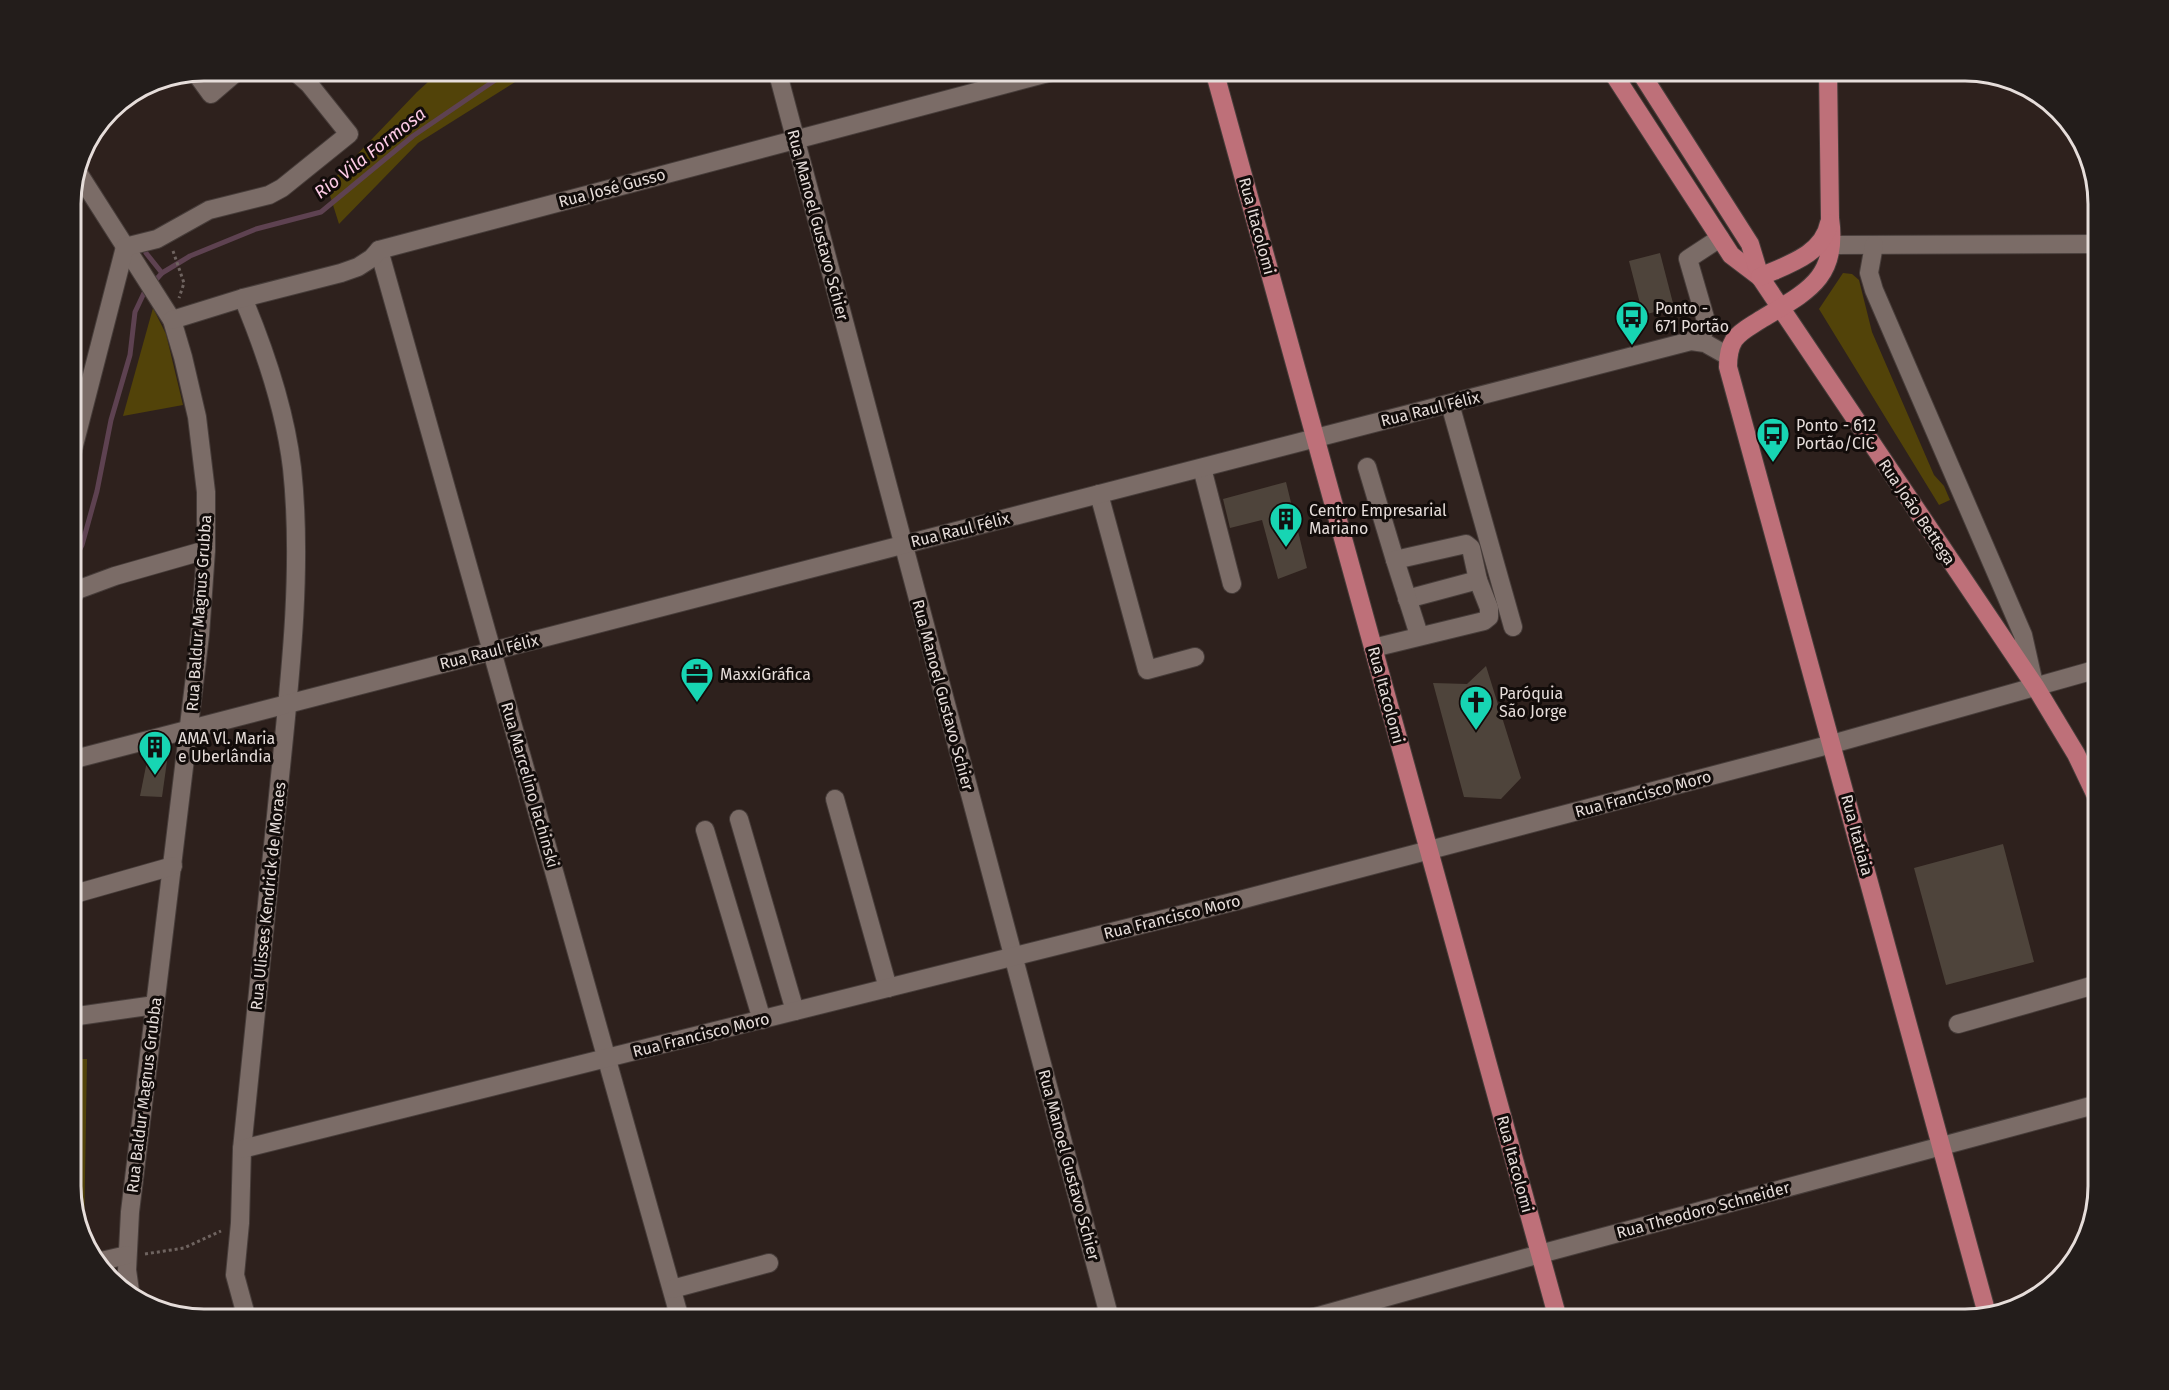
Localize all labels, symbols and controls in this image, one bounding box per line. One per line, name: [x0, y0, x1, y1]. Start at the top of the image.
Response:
water label: Rio Vila Formosa: [310, 103, 430, 203]
street label: Rua Manoel Gustavo Schier: [783, 127, 853, 323]
street label: Rua José Gusso: [556, 165, 668, 211]
street label: Rua Itacolomi: [1235, 175, 1279, 277]
bus stop icon: Ponto - 671 Portão: [1614, 299, 1650, 346]
place label: Ponto - 671 Portão: [1655, 299, 1729, 336]
street label: Rua Raul Félix: [1379, 387, 1482, 430]
bus stop icon: Ponto - 612 Portão/CIC: [1755, 416, 1791, 463]
place label: Ponto - 612 Portão/CIC: [1796, 416, 1876, 453]
street label: Rua João Bettega: [1875, 455, 1959, 569]
building icon: Centro Empresarial Mariano: [1268, 501, 1304, 548]
place label: Centro Empresarial Mariano: [1309, 501, 1447, 538]
street label: Rua Raul Félix: [909, 508, 1012, 551]
street label: Rua Baldur Magnus Grubba: [183, 514, 215, 712]
street label: Rua Manoel Gustavo Schier: [908, 597, 978, 793]
street label: Rua Raul Félix: [438, 630, 541, 673]
street label: Rua Itacolomi: [1364, 644, 1408, 746]
office icon: MaxxiGráfica: [679, 656, 715, 703]
place label: MaxxiGráfica: [720, 665, 811, 684]
church icon: Paróquia São Jorge: [1458, 684, 1494, 731]
place label: Paróquia São Jorge: [1499, 684, 1567, 721]
street label: Rua Marcelino Iachinski: [497, 700, 563, 870]
building icon: AMA Vl. Maria e Uberlândia: [137, 729, 173, 776]
place label: AMA Vl. Maria e Uberlândia: [178, 729, 275, 766]
street label: Rua Francisco Moro: [1573, 767, 1713, 821]
street label: Rua Ulisses Kendrick de Moraes: [247, 781, 289, 1011]
street label: Rua Itatiaia: [1837, 792, 1877, 878]
street label: Rua Francisco Moro: [1102, 891, 1242, 943]
street label: Rua Baldur Magnus Grubba: [123, 996, 165, 1194]
street label: Rua Francisco Moro: [631, 1009, 771, 1061]
street label: Rua Manoel Gustavo Schier: [1034, 1067, 1104, 1263]
street label: Rua Itacolomi: [1493, 1113, 1537, 1215]
street label: Rua Theodoro Schneider: [1614, 1177, 1793, 1242]

